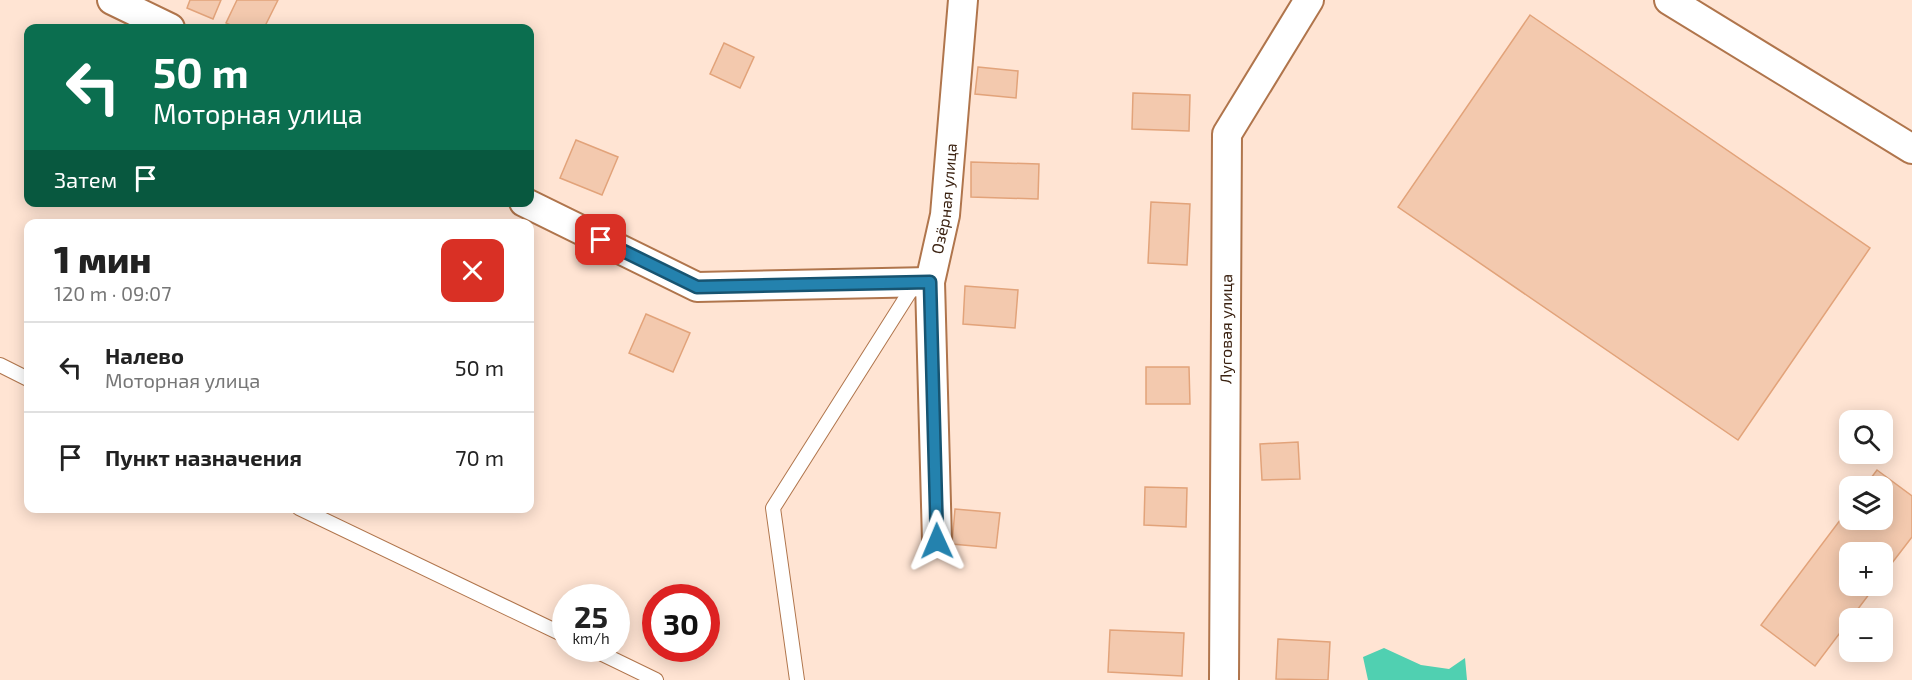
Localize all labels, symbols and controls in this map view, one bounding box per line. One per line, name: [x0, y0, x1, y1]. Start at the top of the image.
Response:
text: 50 m: [153, 46, 249, 96]
icon: left: [54, 48, 132, 126]
text: Моторная улица: [153, 97, 363, 129]
street label: Озёрная улица: [927, 142, 960, 256]
icon: arrive: [129, 162, 162, 195]
text: Затем: [54, 166, 117, 192]
pin: [575, 214, 626, 265]
icon: arrive: [584, 223, 617, 256]
text: 1 мин: [54, 237, 152, 280]
button: close: [441, 239, 504, 302]
street label: Луговая улица: [1216, 274, 1236, 384]
text: 120 m · 09:07: [54, 281, 171, 305]
text: Налево: [105, 342, 184, 368]
icon: left: [54, 351, 87, 384]
text: 50 m: [455, 354, 504, 380]
text: Моторная улица: [105, 368, 260, 392]
map controls: [1839, 410, 1893, 662]
button: search: [1839, 410, 1893, 464]
icon: arrive: [54, 441, 87, 474]
text: Пункт назначения: [105, 444, 302, 470]
text: 70 m: [455, 444, 504, 470]
button: layers: [1839, 476, 1893, 530]
position arrow: [905, 509, 969, 573]
button: +: [1839, 542, 1893, 596]
speed limit sign: 30: [642, 584, 720, 662]
text: 25: [574, 598, 608, 634]
button: −: [1839, 608, 1893, 662]
text: km/h: [572, 629, 610, 647]

